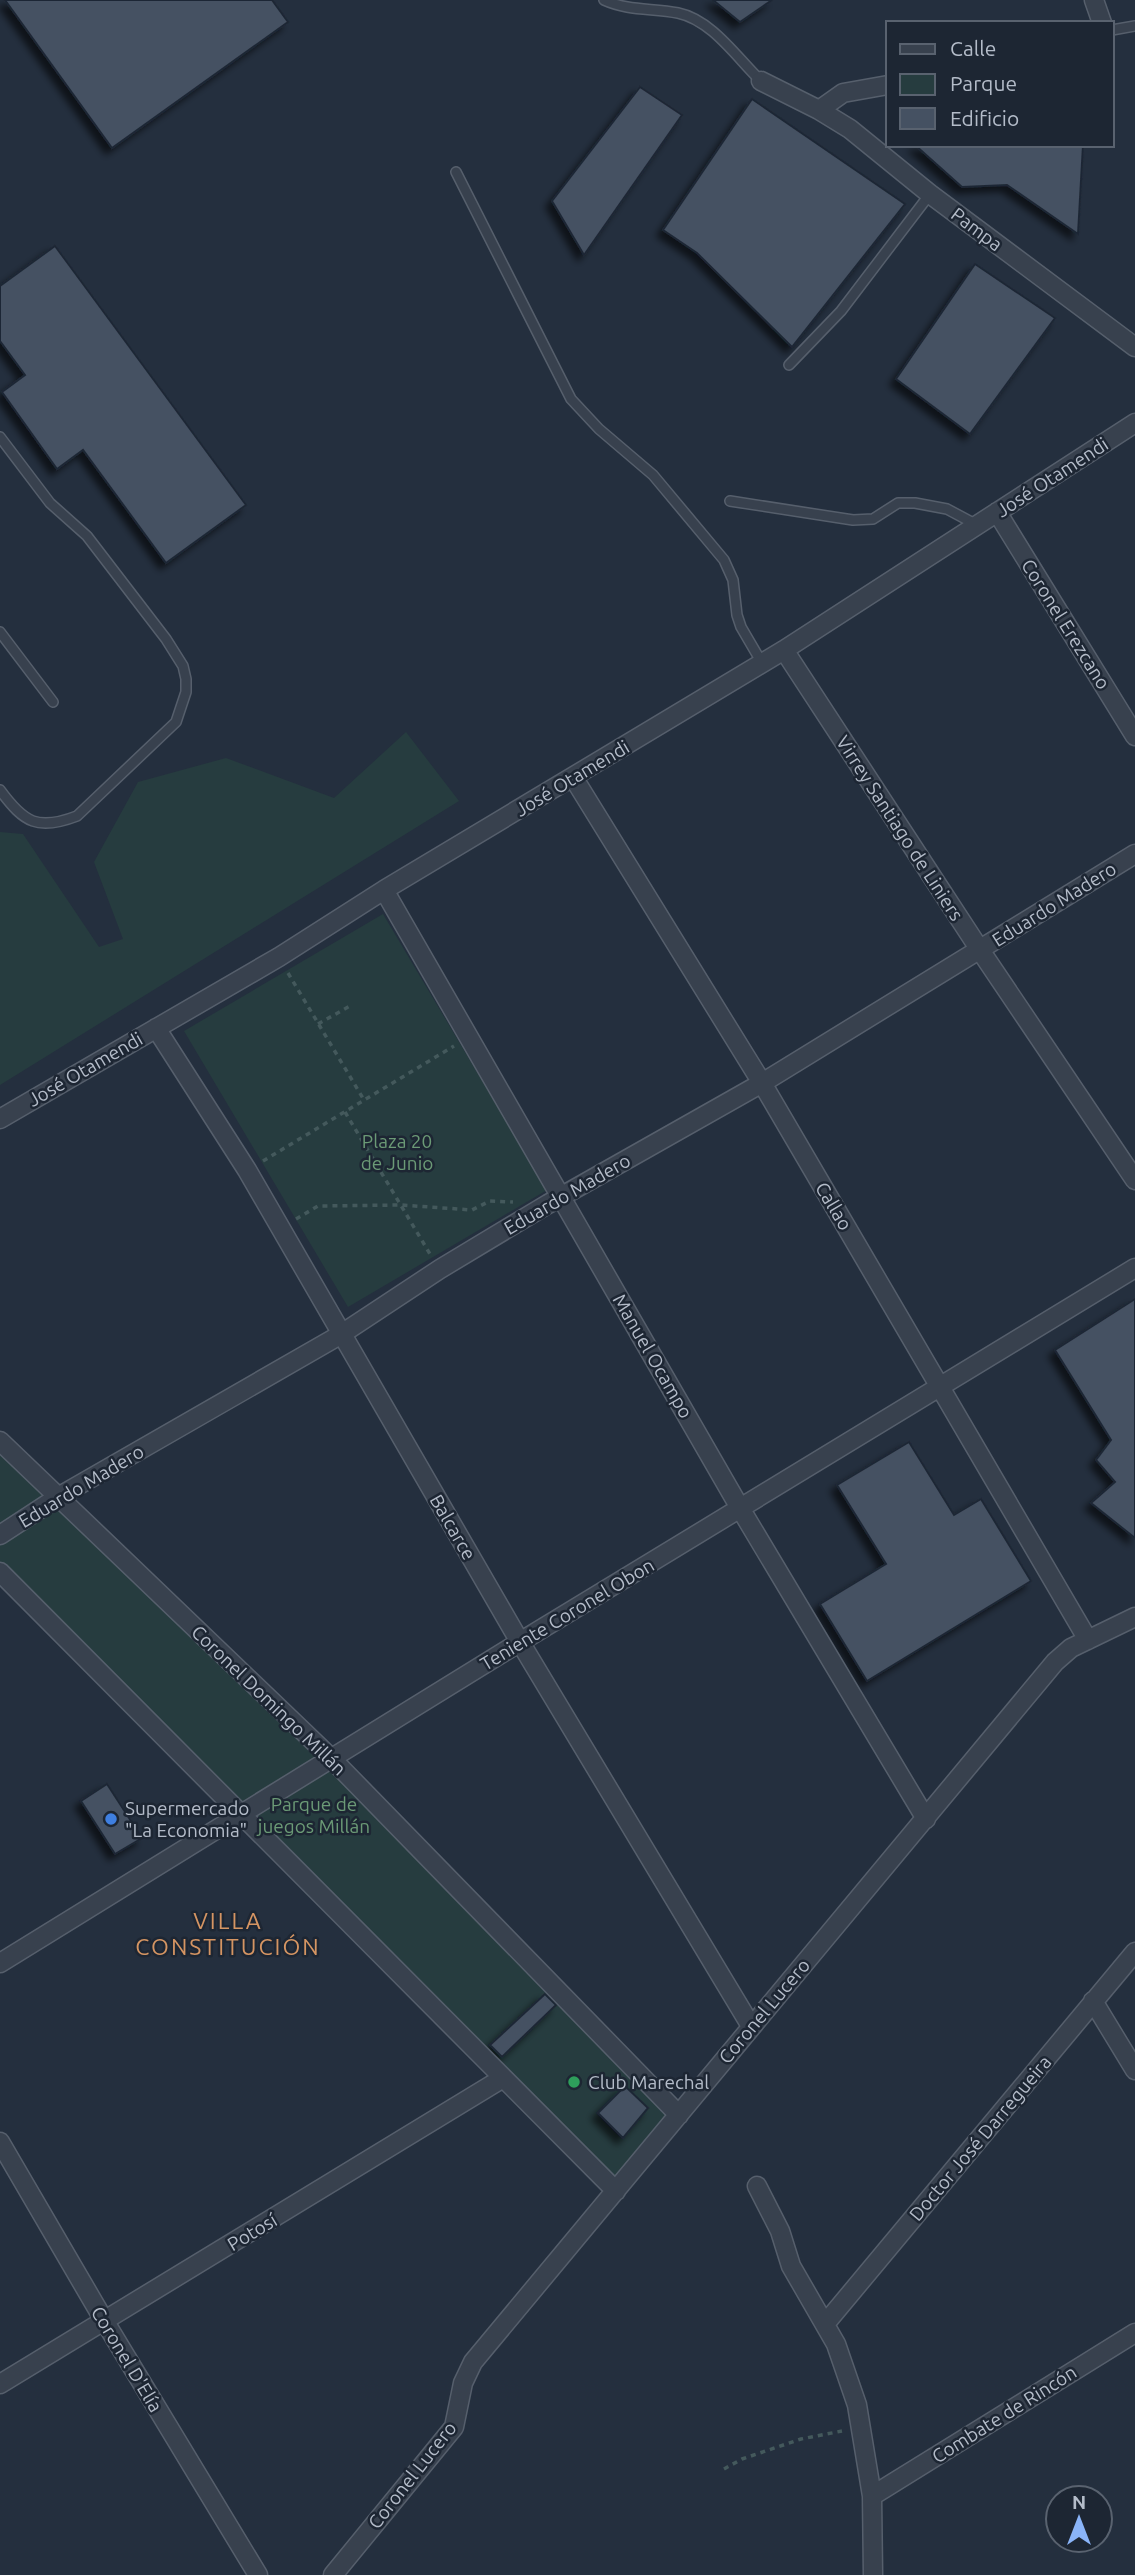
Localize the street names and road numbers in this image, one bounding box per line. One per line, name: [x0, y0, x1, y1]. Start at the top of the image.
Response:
street label: Pampa: [947, 203, 1007, 255]
street label: José Otamendi: [992, 433, 1112, 521]
street label: Coronel Erezcano: [1017, 555, 1115, 693]
street label: Virrey Santiago de Liniers: [832, 731, 968, 925]
street label: José Otamendi: [511, 735, 633, 821]
street label: Eduardo Madero: [988, 857, 1120, 951]
street label: José Otamendi: [24, 1027, 146, 1111]
street label: Eduardo Madero: [500, 1149, 634, 1239]
street label: Callao: [811, 1178, 857, 1234]
street label: Manuel Ocampo: [609, 1290, 697, 1422]
street label: Eduardo Madero: [14, 1440, 148, 1532]
street label: Balcarce: [426, 1490, 480, 1564]
street label: Teniente Coronel Obon: [476, 1553, 658, 1675]
street label: Coronel Domingo Millán: [187, 1620, 351, 1780]
street label: Coronel Lucero: [714, 1954, 814, 2068]
street label: Doctor José Darregueira: [904, 2051, 1056, 2225]
street label: Potosí: [223, 2209, 281, 2255]
street label: Coronel D'Elía: [87, 2302, 167, 2416]
street label: Combate de Rincón: [928, 2361, 1080, 2467]
street label: Coronel Lucero: [363, 2417, 461, 2533]

